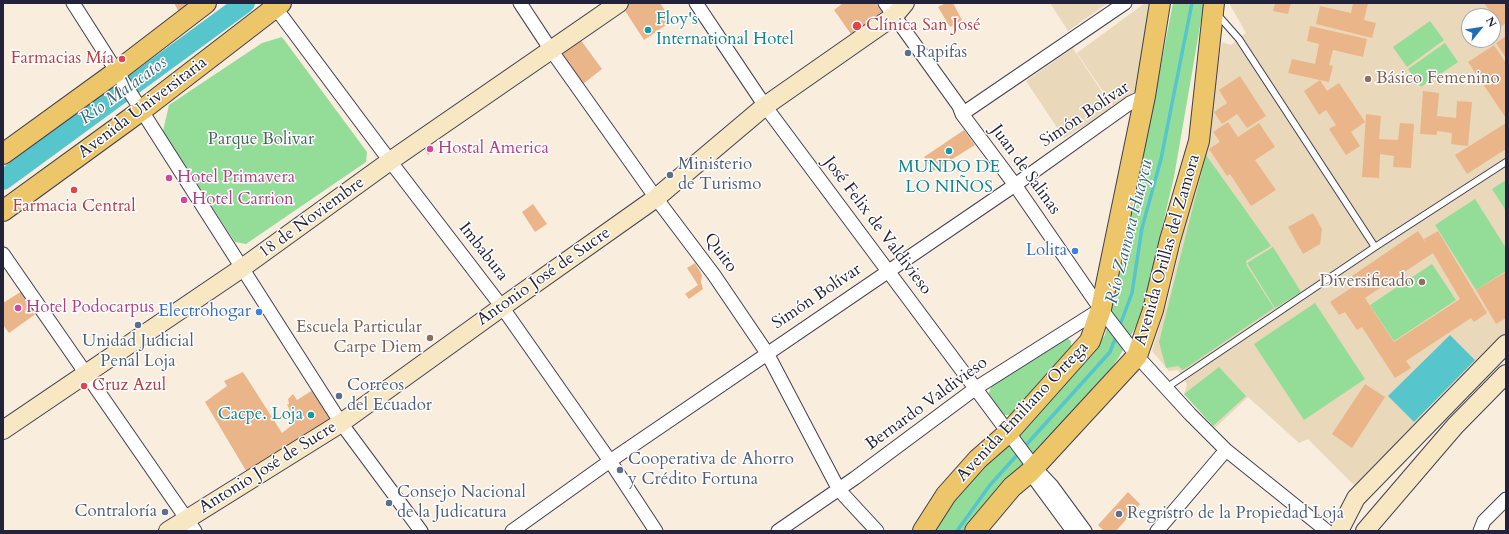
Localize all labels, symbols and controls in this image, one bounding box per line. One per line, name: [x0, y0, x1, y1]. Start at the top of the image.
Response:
north arrow: [1461, 8, 1501, 48]
place label: Floy's International Hotel: [656, 10, 794, 50]
text: N: [1482, 14, 1500, 30]
place label: Clínica San José: [866, 16, 981, 36]
marker: Clínica San José: [851, 20, 863, 32]
marker: Floy's International Hotel: [643, 25, 653, 35]
place label: Rapifas: [916, 43, 967, 63]
marker: Rapifas: [903, 48, 913, 58]
place label: Farmacias Mía: [11, 49, 114, 69]
water label: Rio Malacatos: [76, 52, 172, 130]
street label: Avenida Universitaria: [74, 53, 212, 163]
marker: Farmacias Mía: [117, 54, 127, 64]
place label: Básico Femenino: [1376, 69, 1500, 89]
marker: Básico Femenino: [1363, 74, 1373, 84]
street label: Simón Bolívar: [1037, 78, 1133, 152]
street label: Juan de Salinas: [986, 121, 1064, 219]
park label: Parque Bolivar: [208, 130, 314, 150]
place label: Hostal America: [438, 139, 549, 159]
marker: Hostal America: [425, 144, 435, 154]
marker: MUNDO DE LO NIÑOS: [944, 146, 954, 156]
street label: Avenida Orillas del Zamora: [1131, 152, 1205, 348]
street label: José Felix de Valdivieso: [818, 153, 936, 299]
place label: Ministerio de Turismo: [678, 155, 761, 195]
place label: MUNDO DE LO NIÑOS: [898, 158, 1000, 198]
water label: Río Zamora Huaycu: [1102, 158, 1158, 306]
place label: Hotel Primavera: [177, 168, 295, 188]
marker: Ministerio de Turismo: [665, 170, 675, 180]
marker: Hotel Primavera: [164, 173, 174, 183]
street label: 18 de Noviembre: [255, 173, 369, 263]
marker: Farmacia Central: [69, 185, 79, 195]
place label: Hotel Carrion: [192, 190, 294, 210]
marker: Hotel Carrion: [179, 195, 189, 205]
place label: Farmacia Central: [12, 197, 136, 217]
street label: Imbabura: [454, 219, 512, 285]
street label: Antonio José de Sucre: [473, 223, 615, 331]
street label: Quito: [699, 229, 741, 277]
place label: Lolita: [1026, 241, 1067, 261]
marker: Lolita: [1070, 246, 1080, 256]
street label: Simón Bolívar: [769, 260, 865, 334]
place label: Diversificado: [1320, 272, 1414, 292]
marker: Diversificado: [1417, 277, 1427, 287]
place label: Hotel Podocarpus: [26, 298, 154, 318]
place label: Electrohogar: [158, 302, 251, 322]
marker: Hotel Podocarpus: [13, 303, 23, 313]
marker: Electrohogar: [254, 307, 264, 317]
place label: Escuela Particular Carpe Diem: [296, 318, 422, 358]
marker: Unidad Judicial Penal Loja: [133, 320, 143, 330]
place label: Unidad Judicial Penal Loja: [82, 332, 194, 372]
marker: Escuela Particular Carpe Diem: [425, 333, 435, 343]
street label: Avenida Emiliano Ortega: [953, 338, 1093, 486]
street label: Bernardo Valdivieso: [862, 353, 992, 455]
place label: Cruz Azul: [92, 376, 166, 396]
place label: Correos del Ecuador: [347, 376, 432, 416]
marker: Cruz Azul: [79, 381, 89, 391]
marker: Correos del Ecuador: [334, 391, 344, 401]
place label: Cacpe. Loja: [218, 405, 303, 425]
marker: Cacpe. Loja: [306, 410, 316, 420]
street label: Antonio José de Sucre: [195, 417, 341, 519]
place label: Cooperativa de Ahorro y Crédito Fortuna: [628, 450, 794, 490]
marker: Cooperativa de Ahorro y Crédito Fortuna: [615, 465, 625, 475]
place label: Consejo Nacional de la Judicatura: [397, 483, 526, 523]
marker: Consejo Nacional de la Judicatura: [384, 498, 394, 508]
place label: Contraloría: [74, 502, 157, 522]
place label: Regristro de la Propiedad Loja: [1127, 504, 1344, 524]
marker: Contraloría: [160, 507, 170, 517]
marker: Regristro de la Propiedad Loja: [1114, 509, 1124, 519]

